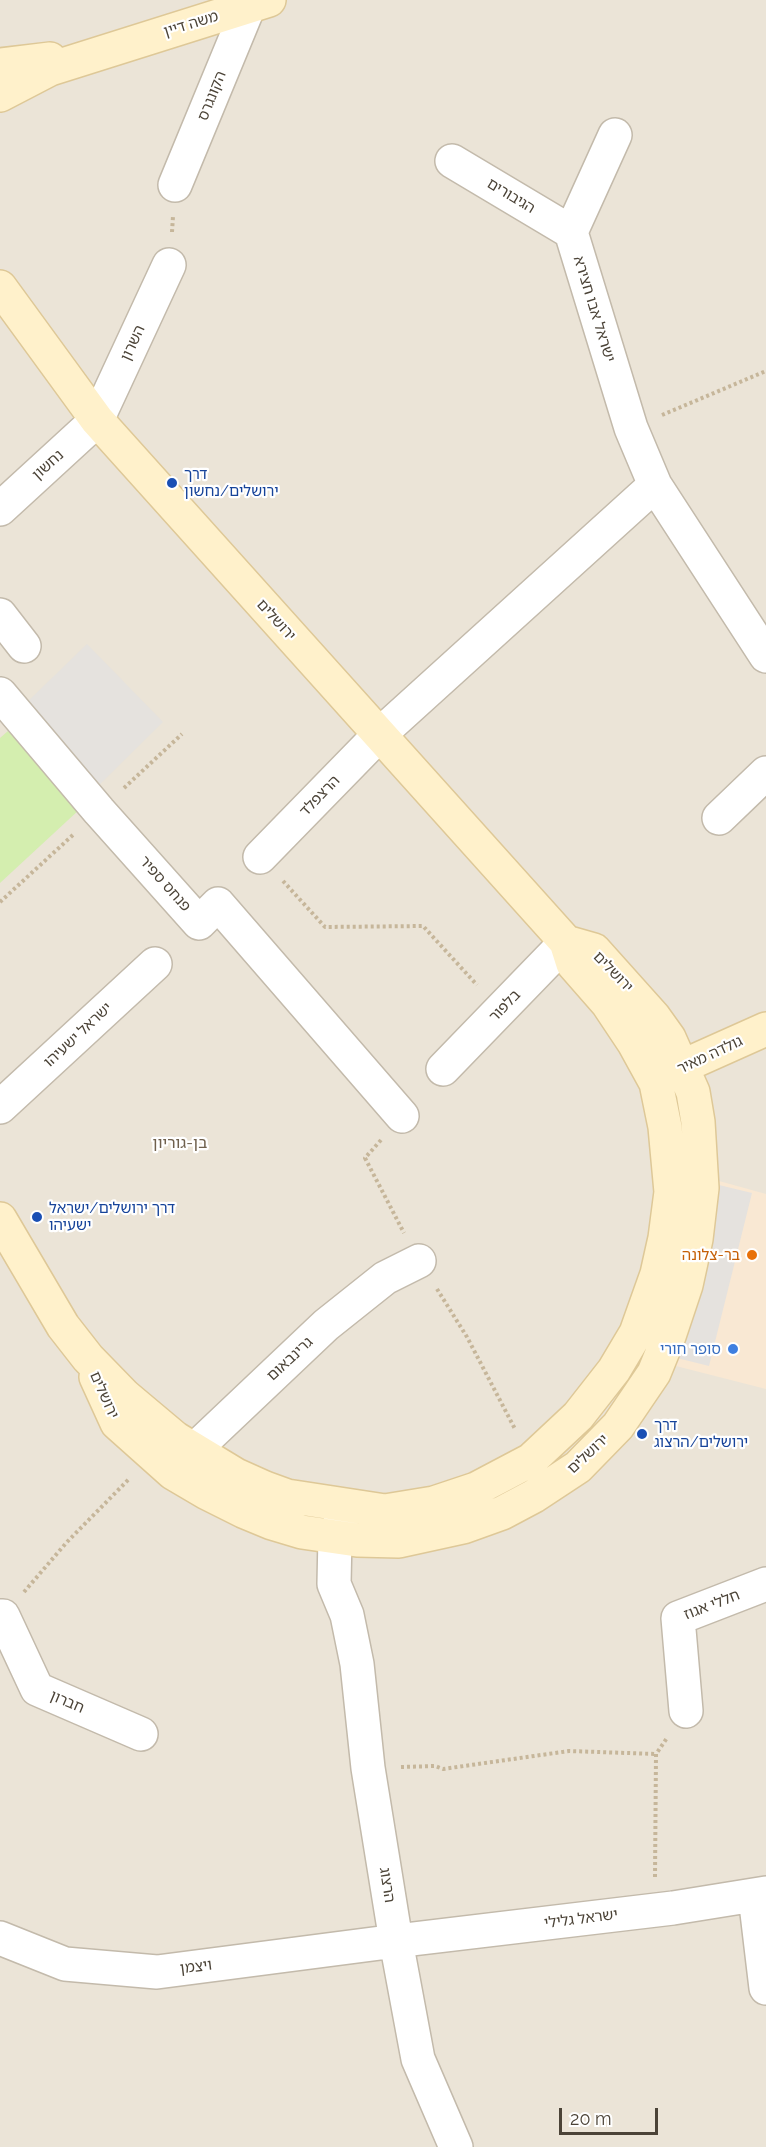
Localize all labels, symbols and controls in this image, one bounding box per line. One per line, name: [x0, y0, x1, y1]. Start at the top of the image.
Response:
street label: משה דיין: [162, 7, 220, 41]
street label: הקונגרס: [194, 69, 230, 123]
street label: הגיבורים: [484, 175, 538, 217]
street label: ישראל אבו חצירא: [569, 254, 619, 364]
street label: השרון: [117, 322, 149, 364]
street label: נחשון: [29, 446, 67, 484]
place label: דרך ירושלים/נחשון: [184, 465, 279, 500]
marker: דרך ירושלים/נחשון: [165, 476, 179, 490]
street label: ירושלים: [253, 596, 299, 644]
street label: הרצפלד: [296, 772, 344, 820]
street label: פנחס ספיר: [135, 853, 195, 915]
street label: ירושלים: [589, 948, 637, 996]
street label: בלפור: [486, 986, 524, 1026]
street label: ישראל ישעיהו: [40, 999, 116, 1071]
street label: גולדה מאיר: [674, 1032, 746, 1078]
district label: בן-גוריון: [153, 1133, 207, 1153]
place label: דרך ירושלים/ישראל ישעיהו: [49, 1199, 175, 1234]
marker: דרך ירושלים/ישראל ישעיהו: [30, 1210, 44, 1224]
place label: בר-צלונה: [682, 1246, 740, 1264]
marker: בר-צלונה: [745, 1248, 759, 1262]
street label: גרינבאום: [263, 1333, 317, 1385]
place label: סופר חורי: [660, 1340, 721, 1358]
marker: סופר חורי: [726, 1342, 740, 1356]
street label: ירושלים: [86, 1369, 122, 1421]
place label: דרך ירושלים/הרצוג: [654, 1416, 748, 1451]
marker: דרך ירושלים/הרצוג: [635, 1427, 649, 1441]
street label: ירושלים: [564, 1431, 612, 1477]
street label: חללי אגוז: [682, 1586, 742, 1624]
street label: חברון: [47, 1687, 87, 1717]
street label: הרצוג: [375, 1866, 399, 1904]
street label: ישראל גלילי: [543, 1906, 619, 1932]
street label: ויצמן: [179, 1956, 213, 1978]
scale bar: [562, 2096, 661, 2134]
text: 20 m: [570, 2108, 612, 2129]

